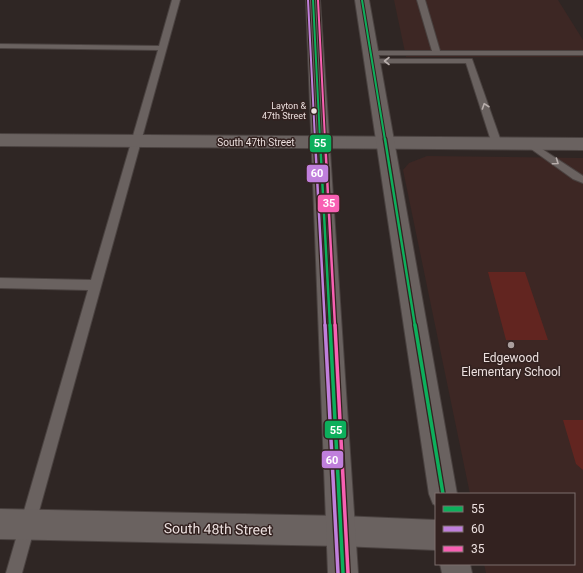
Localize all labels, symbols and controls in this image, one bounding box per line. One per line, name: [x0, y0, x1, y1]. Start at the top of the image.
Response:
one-way arrow: [384, 57, 390, 65]
place label: Layton & 47th Street: [262, 101, 306, 121]
one-way arrow: [481, 103, 490, 110]
marker: Layton & 47th Street: [309, 106, 319, 116]
line badge: 55: [309, 134, 332, 153]
street label: South 47th Street: [217, 137, 295, 148]
text: 55: [314, 137, 326, 150]
one-way arrow: [552, 157, 559, 164]
line badge: 60: [306, 164, 329, 183]
text: 60: [311, 167, 323, 180]
line badge: 35: [317, 194, 340, 213]
text: 35: [323, 197, 335, 210]
marker: Edgewood Elementary School: [506, 340, 516, 350]
place label: Edgewood Elementary School: [461, 351, 561, 379]
line badge: 55: [324, 420, 347, 439]
text: 55: [330, 424, 342, 437]
line badge: 60: [321, 450, 344, 469]
text: 60: [326, 454, 338, 467]
legend: [435, 493, 575, 565]
text: 55: [471, 502, 485, 516]
street label: South 48th Street: [164, 520, 273, 538]
text: 60: [471, 522, 485, 536]
text: 35: [471, 542, 485, 556]

